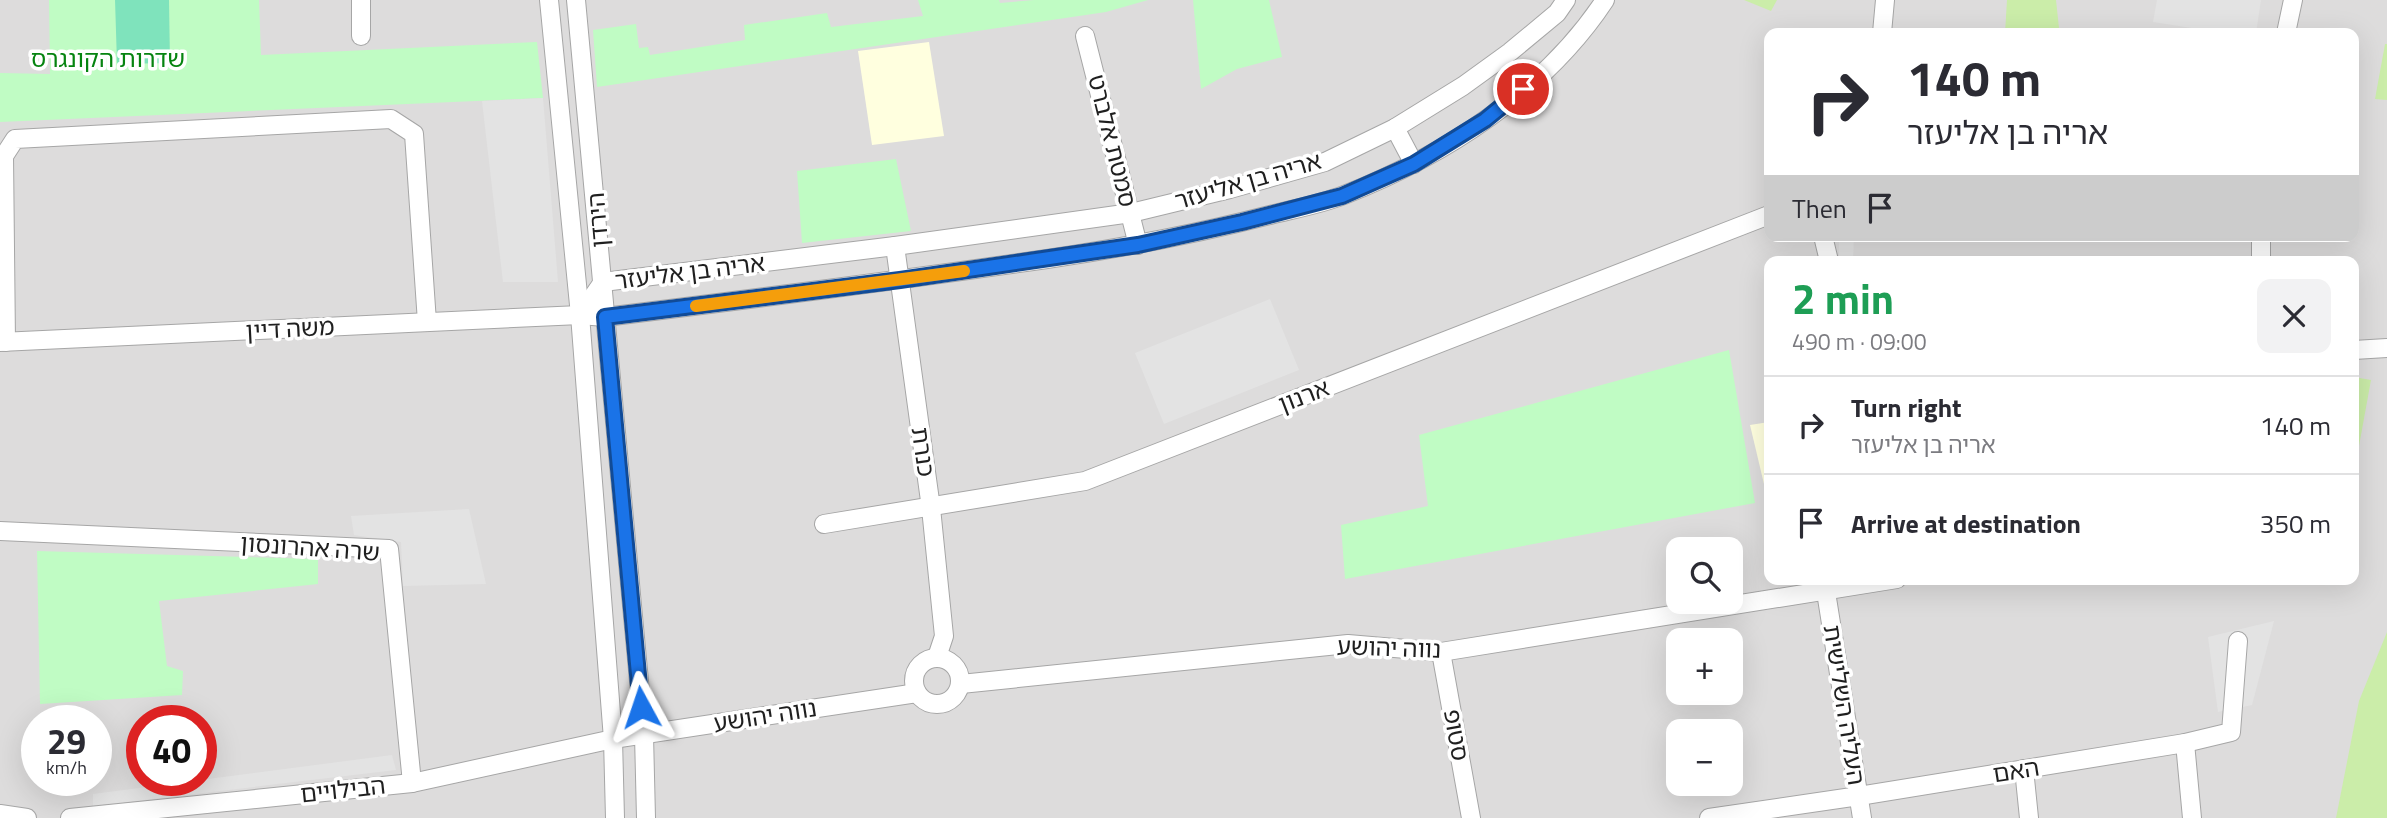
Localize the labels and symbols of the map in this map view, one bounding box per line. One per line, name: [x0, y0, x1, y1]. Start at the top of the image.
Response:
park label: שדרות הקונגרס: [31, 40, 185, 76]
pin: [1493, 59, 1553, 119]
street label: סמטת אלברט: [1079, 71, 1147, 211]
street label: אריה בן אליעזר: [1170, 142, 1325, 218]
street label: הירדן: [577, 191, 617, 249]
street label: אריה בן אליעזר: [613, 244, 767, 298]
street label: משה דיין: [245, 308, 335, 348]
street label: ארנון: [1273, 369, 1334, 421]
street label: כנרת: [903, 425, 945, 479]
street label: שרה אהרונסון: [239, 524, 381, 570]
street label: העליה השלישית: [1815, 622, 1875, 787]
street label: נווה יהושע: [1336, 627, 1442, 667]
position arrow: [604, 670, 678, 744]
street label: נווה יהושע: [710, 689, 819, 741]
speed limit sign: 40: [126, 705, 217, 796]
street label: סטופ: [1435, 706, 1479, 763]
street label: האם: [1990, 749, 2042, 791]
street label: הבילויים: [299, 767, 387, 811]

